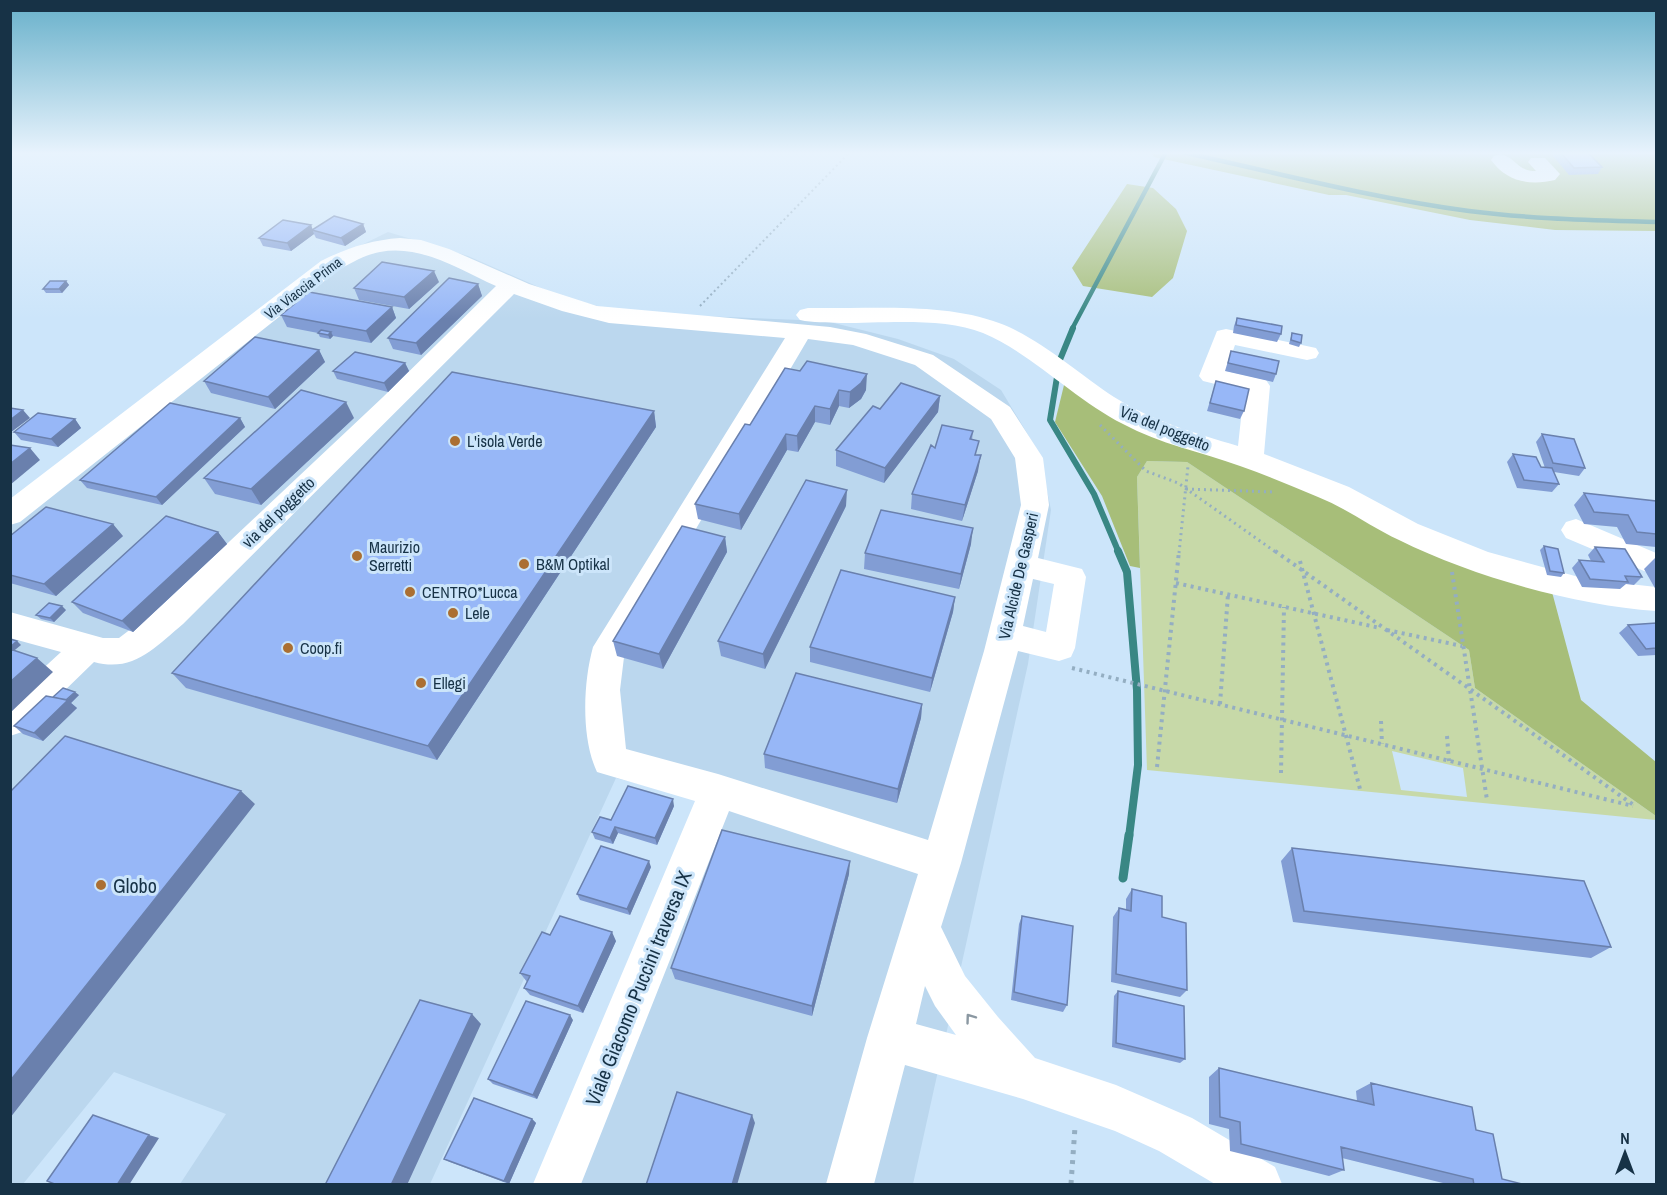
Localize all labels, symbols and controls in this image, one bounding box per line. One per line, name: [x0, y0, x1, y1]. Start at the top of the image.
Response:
street label: Via Viaccia Prima: [261, 253, 346, 323]
street label: Via del poggetto: [1117, 400, 1213, 456]
place label: L'isola Verde: [467, 430, 542, 452]
marker: L'isola Verde: [448, 434, 462, 448]
street label: via del poggetto: [237, 472, 319, 552]
street label: Via Alcide De Gasperi: [993, 510, 1043, 642]
place label: Maurizio Serretti: [369, 536, 420, 576]
marker: Maurizio Serretti: [350, 549, 364, 563]
place label: B&M Optikal: [536, 553, 610, 575]
marker: B&M Optikal: [517, 557, 531, 571]
place label: CENTRO*Lucca: [422, 581, 518, 603]
marker: CENTRO*Lucca: [403, 585, 417, 599]
place label: Lele: [465, 602, 490, 624]
marker: Lele: [446, 606, 460, 620]
place label: Coop.fi: [300, 637, 342, 659]
marker: Coop.fi: [281, 641, 295, 655]
place label: Ellegi: [433, 672, 466, 694]
marker: Ellegi: [414, 676, 428, 690]
street label: Viale Giacomo Puccini traversa IX: [578, 866, 698, 1110]
place label: Globo: [113, 872, 157, 899]
marker: Globo: [94, 878, 108, 892]
one-way arrow: [966, 1014, 977, 1025]
north arrow: [1595, 1123, 1655, 1183]
text: N: [1620, 1127, 1630, 1149]

